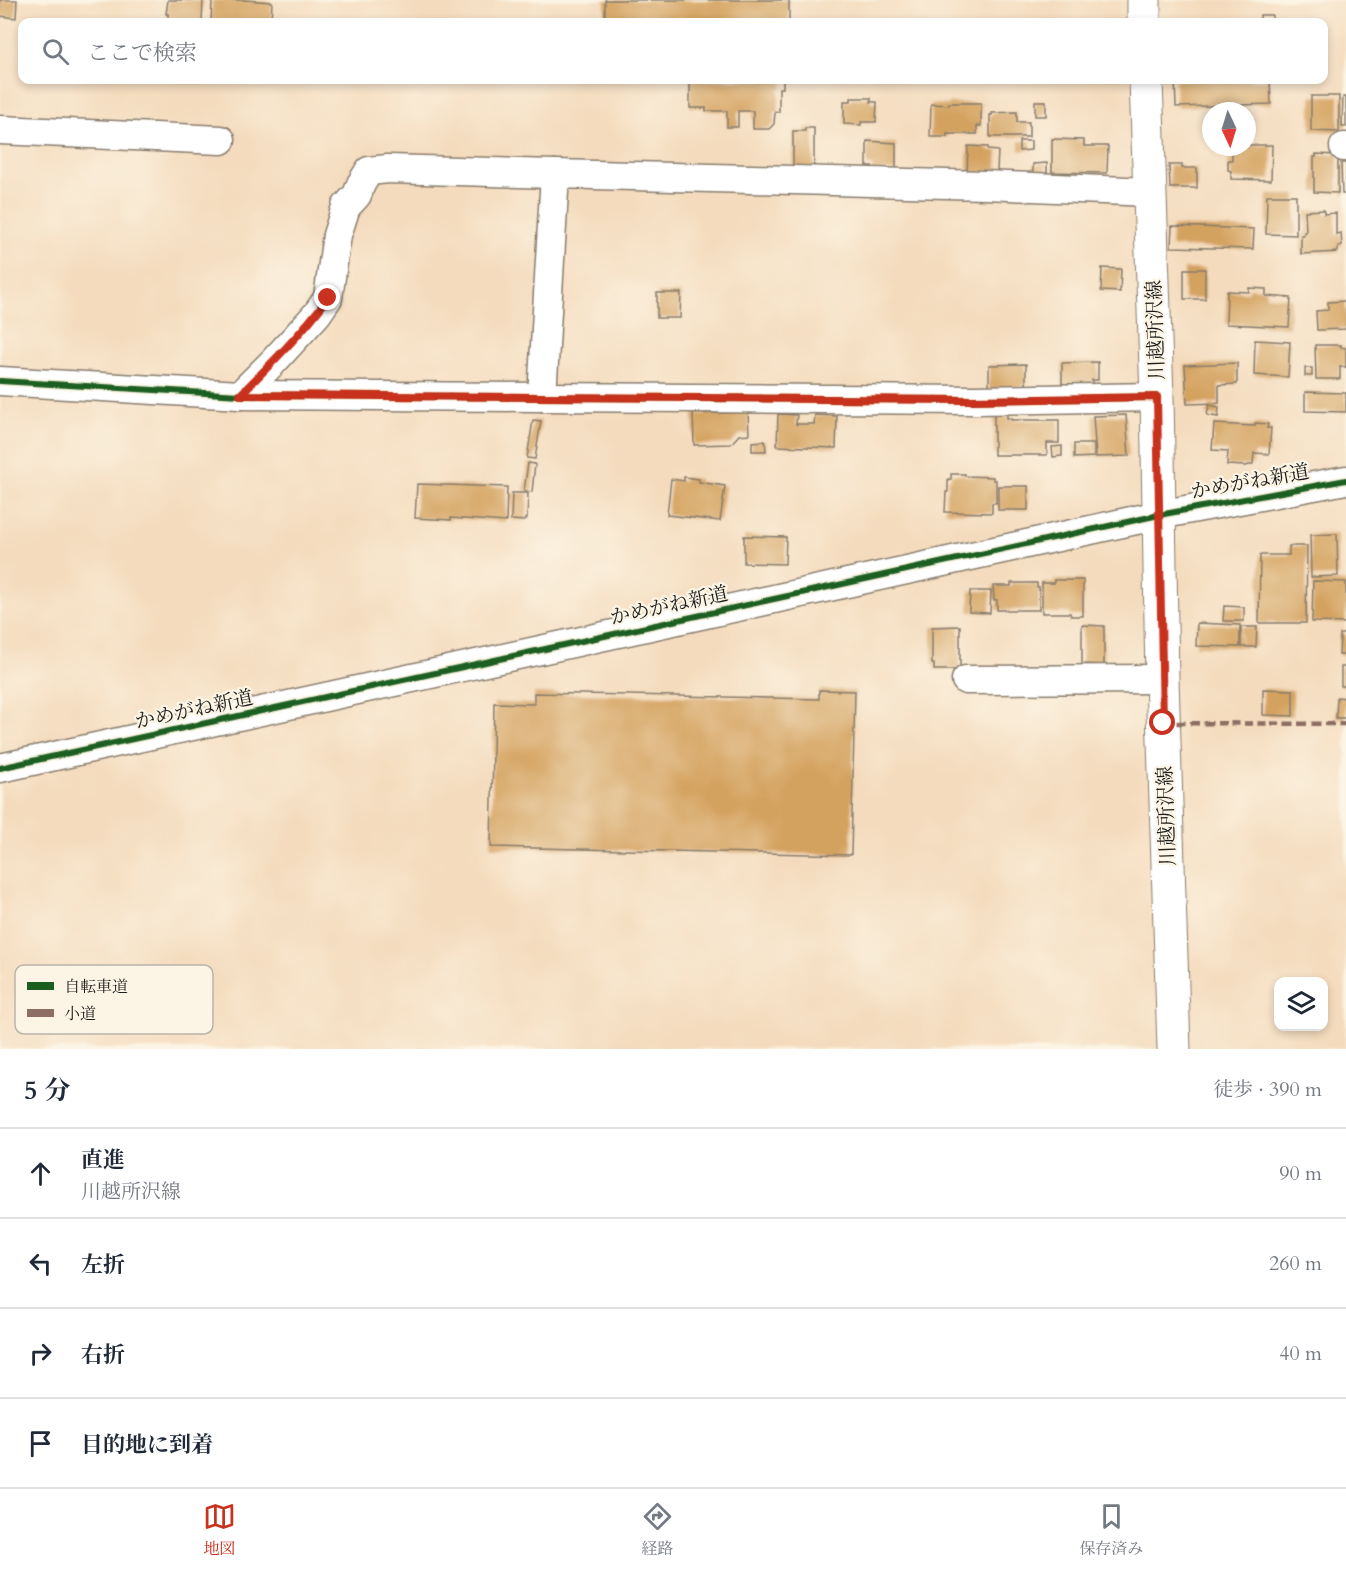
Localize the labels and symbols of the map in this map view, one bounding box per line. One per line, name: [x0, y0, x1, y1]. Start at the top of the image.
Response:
north arrow: [1202, 102, 1256, 156]
street label: 川越所沢線: [1140, 280, 1171, 380]
route end: [314, 284, 340, 310]
street label: かめがね新道: [1189, 458, 1312, 505]
street label: かめがね新道: [608, 580, 731, 631]
street label: かめがね新道: [133, 684, 256, 735]
route start: [1149, 709, 1175, 735]
street label: 川越所沢線: [1151, 766, 1182, 866]
legend: [15, 965, 213, 1034]
text: 自転車道: [64, 976, 128, 998]
text: 小道: [64, 1003, 96, 1025]

